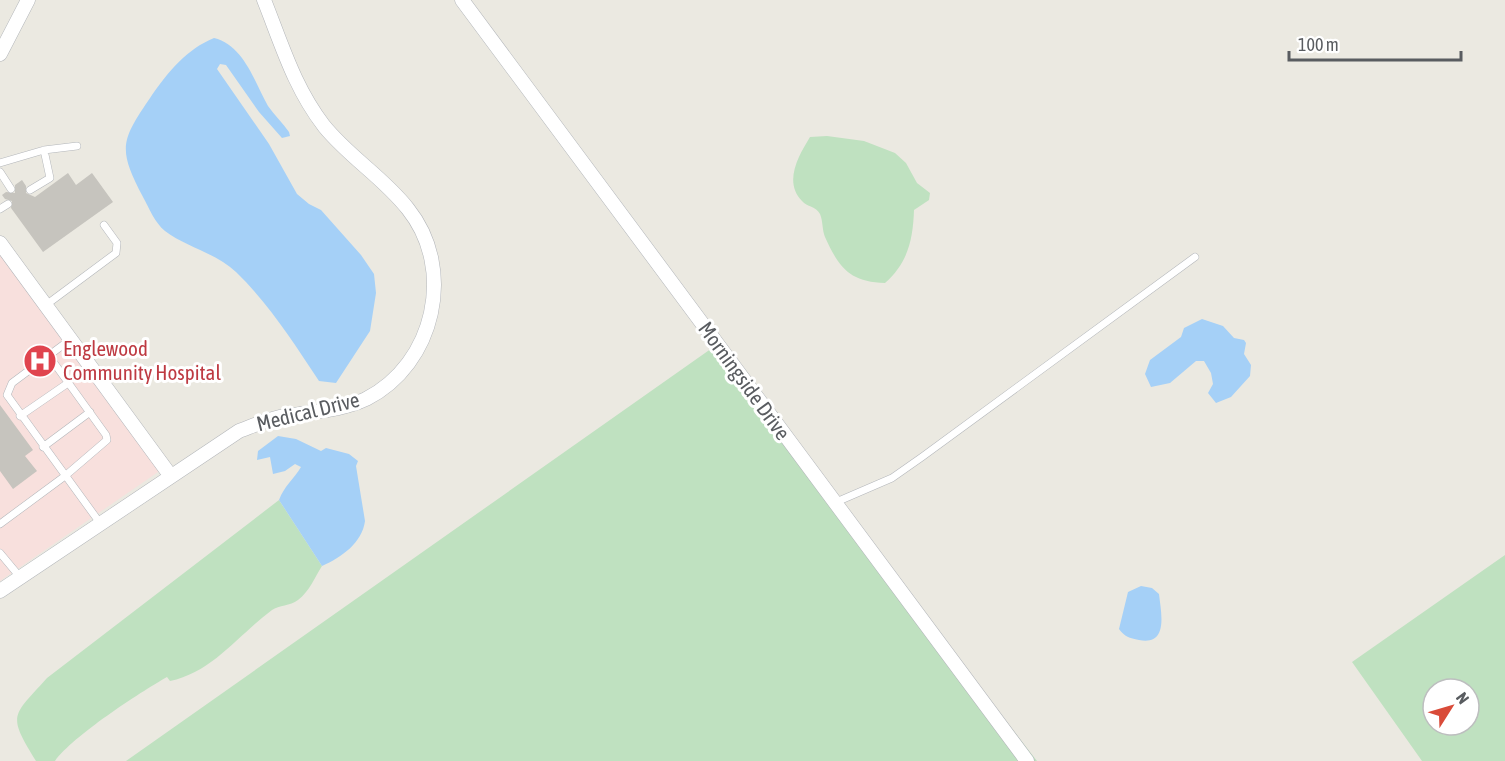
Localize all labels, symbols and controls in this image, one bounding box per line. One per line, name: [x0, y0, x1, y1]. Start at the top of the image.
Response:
scale bar: [1289, 24, 1462, 62]
text: 100 m: [1298, 34, 1339, 55]
street label: Morningside Drive: [694, 317, 796, 444]
place label: Englewood Community Hospital: [63, 336, 221, 384]
hospital icon: Englewood Community Hospital: [22, 343, 58, 379]
street label: Medical Drive: [254, 387, 362, 435]
north arrow: [1421, 677, 1481, 737]
text: N: [1453, 689, 1473, 707]

